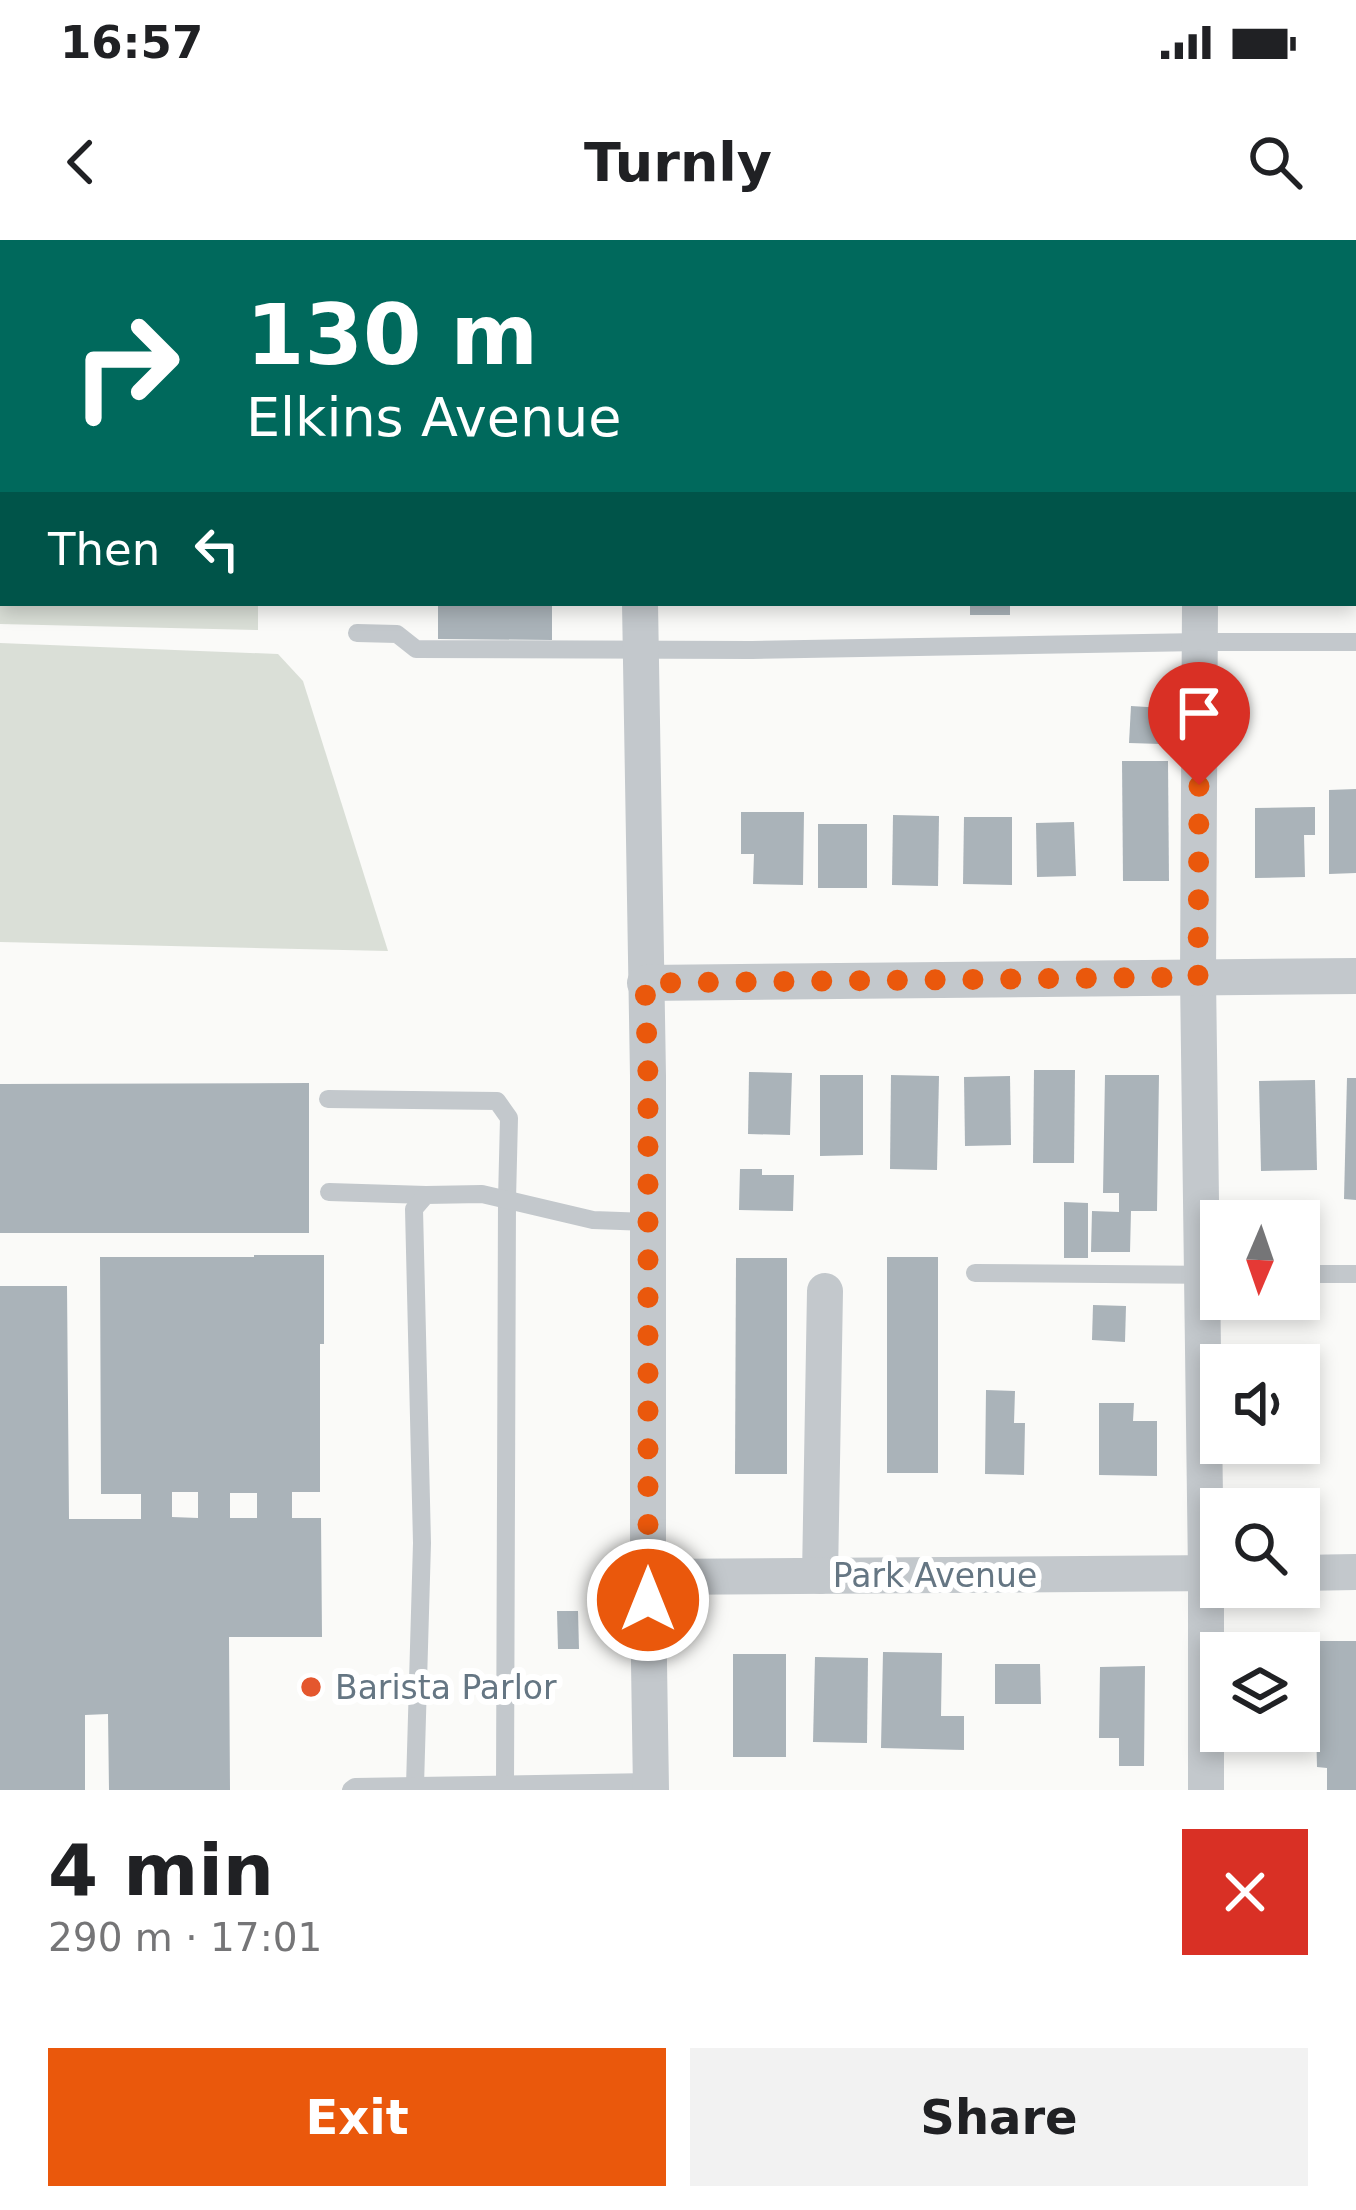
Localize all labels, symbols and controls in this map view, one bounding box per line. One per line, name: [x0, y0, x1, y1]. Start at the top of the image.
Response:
text: 16:57: [60, 16, 203, 69]
icon: back: [48, 129, 114, 195]
icon: search: [1242, 129, 1308, 195]
text: Turnly: [584, 131, 772, 194]
text: 130 m: [246, 286, 538, 384]
icon: right: [48, 288, 204, 444]
text: Elkins Avenue: [246, 386, 622, 449]
icon: left: [184, 516, 250, 582]
text: Then: [48, 523, 160, 576]
pin: [1148, 662, 1250, 785]
icon: arrive: [1166, 680, 1232, 746]
north arrow: [1200, 1200, 1320, 1320]
map controls: [1200, 1200, 1320, 1752]
button: sound: [1200, 1344, 1320, 1464]
button: search: [1200, 1488, 1320, 1608]
position arrow: [585, 1537, 711, 1663]
street label: Park Avenue: [833, 1556, 1037, 1595]
button: layers: [1200, 1632, 1320, 1752]
place label: Barista Parlor: [335, 1668, 557, 1707]
marker: Barista Parlor: [298, 1674, 324, 1700]
text: 4 min: [48, 1828, 274, 1912]
button: close: [1182, 1829, 1308, 1955]
text: 290 m · 17:01: [48, 1915, 322, 1960]
button: Exit: [48, 2048, 666, 2186]
button: Share: [690, 2048, 1308, 2186]

